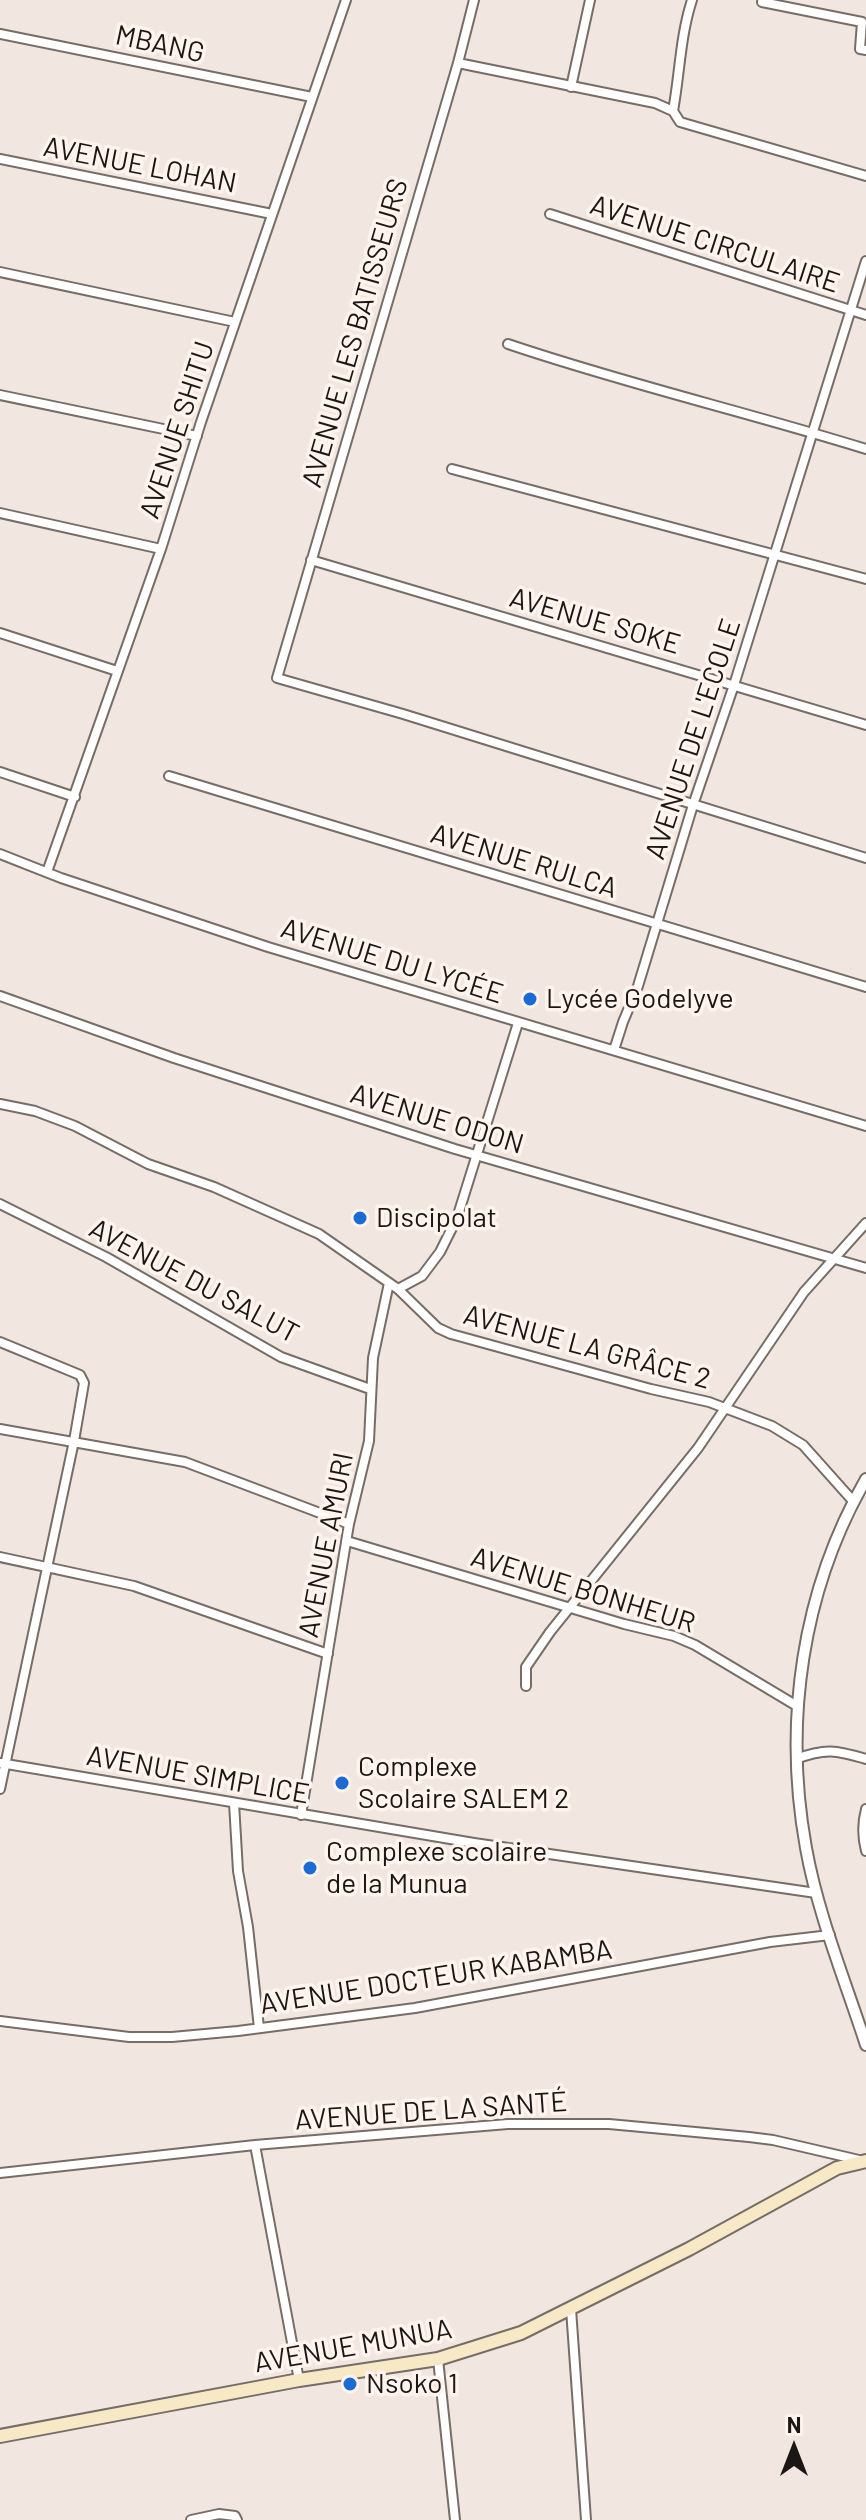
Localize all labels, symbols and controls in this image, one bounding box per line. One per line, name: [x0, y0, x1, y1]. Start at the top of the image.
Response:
street label: MBANG: [112, 18, 208, 70]
street label: AVENUE LOHAN: [41, 130, 239, 200]
street label: AVENUE LES BATISSEURS: [295, 175, 415, 491]
street label: AVENUE CIRCULAIRE: [586, 188, 844, 300]
street label: AVENUE SHITU: [133, 337, 221, 523]
street label: AVENUE SOKE: [506, 581, 684, 661]
street label: AVENUE DE L'ECOLE: [638, 615, 748, 863]
street label: AVENUE RULCA: [427, 817, 621, 905]
street label: AVENUE DU LYCÉE: [277, 911, 507, 1011]
place label: Lycée Godelyve: [546, 982, 734, 1016]
marker: Lycée Godelyve: [521, 990, 539, 1008]
street label: AVENUE ODON: [346, 1077, 528, 1161]
place label: Discipolat: [376, 1201, 497, 1235]
marker: Discipolat: [351, 1209, 369, 1227]
street label: AVENUE DU SALUT: [83, 1212, 305, 1350]
street label: AVENUE LA GRÂCE 2: [460, 1298, 714, 1396]
street label: AVENUE AMURI: [292, 1450, 360, 1640]
street label: AVENUE BONHEUR: [467, 1540, 699, 1640]
street label: AVENUE SIMPLICE: [84, 1739, 312, 1811]
place label: Complexe Scolaire SALEM 2: [358, 1750, 569, 1816]
marker: Complexe Scolaire SALEM 2: [333, 1774, 351, 1792]
place label: Complexe scolaire de la Munua: [326, 1835, 547, 1901]
marker: Complexe scolaire de la Munua: [301, 1859, 319, 1877]
street label: AVENUE DOCTEUR KABAMBA: [257, 1933, 615, 2021]
street label: AVENUE DE LA SANTÉ: [294, 2085, 568, 2137]
street label: AVENUE MUNUA: [251, 2312, 455, 2380]
place label: Nsoko 1: [366, 2367, 458, 2401]
marker: Nsoko 1: [341, 2375, 359, 2393]
north arrow: [754, 2408, 834, 2488]
text: N: [787, 2411, 801, 2437]

